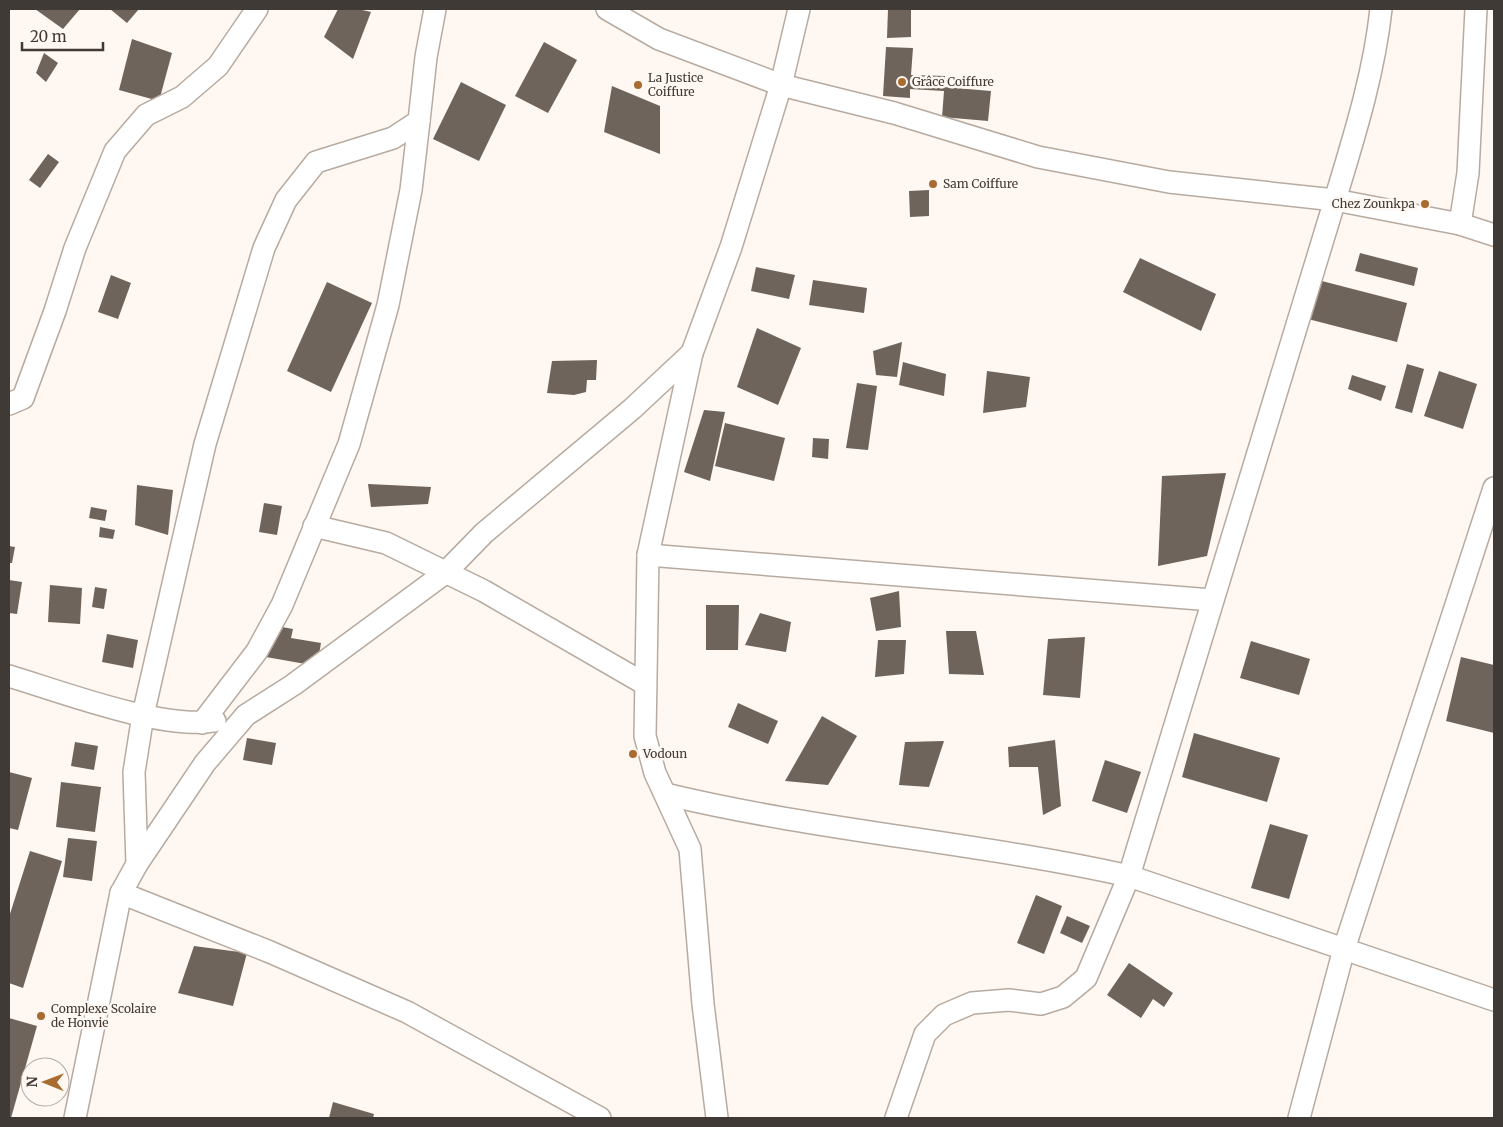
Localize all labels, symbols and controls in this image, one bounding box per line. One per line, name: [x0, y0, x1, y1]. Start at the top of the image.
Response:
scale bar: [22, 20, 104, 52]
text: 20 m: [30, 27, 67, 46]
place label: La Justice Coiffure: [648, 70, 703, 99]
place label: Grâce Coiffure: [912, 74, 994, 89]
marker: Grâce Coiffure: [896, 76, 908, 88]
marker: La Justice Coiffure: [632, 79, 644, 91]
place label: Sam Coiffure: [943, 176, 1018, 191]
marker: Sam Coiffure: [927, 178, 939, 190]
place label: Chez Zounkpa: [1332, 196, 1416, 211]
marker: Chez Zounkpa: [1419, 198, 1431, 210]
place label: Vodoun: [642, 746, 687, 761]
marker: Vodoun: [627, 748, 639, 760]
place label: Complexe Scolaire de Honvie: [51, 1001, 156, 1030]
marker: Complexe Scolaire de Honvie: [35, 1010, 47, 1022]
north arrow: [20, 1057, 70, 1107]
text: N: [23, 1076, 41, 1087]

